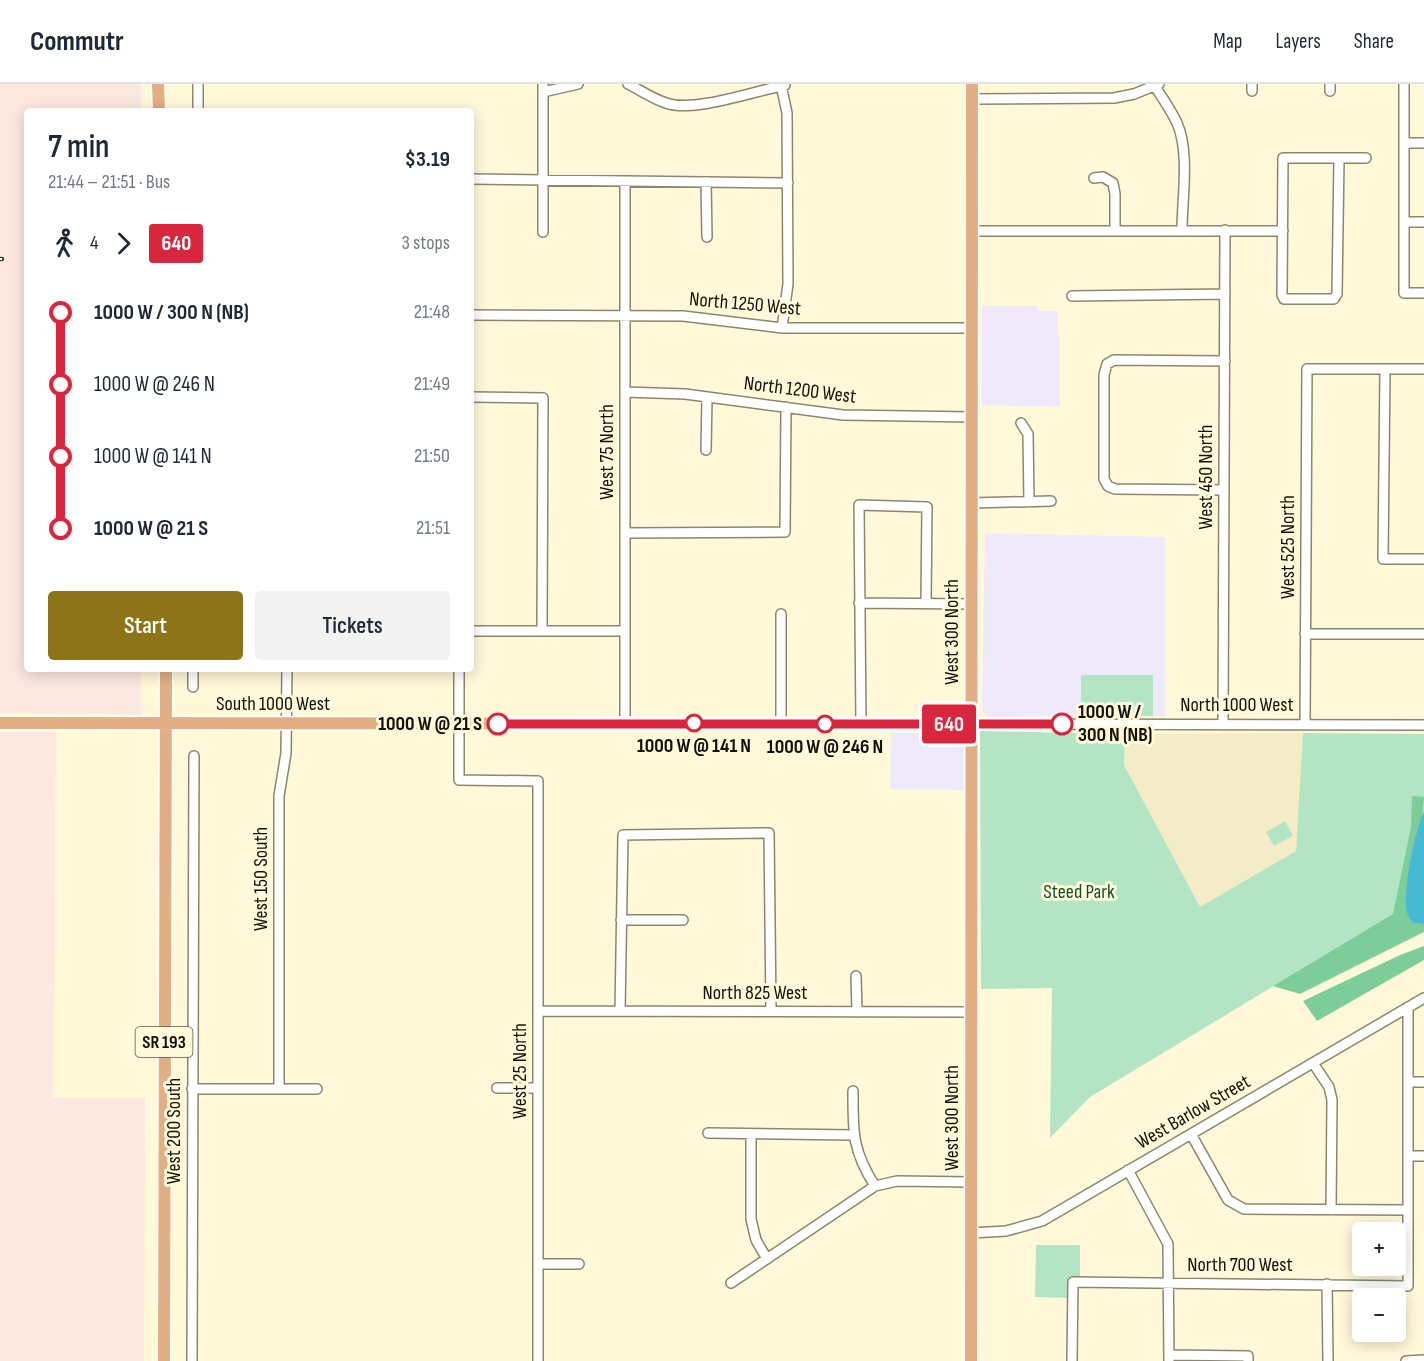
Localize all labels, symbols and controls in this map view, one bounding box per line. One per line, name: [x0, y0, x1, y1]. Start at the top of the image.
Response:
text: Commutr: [30, 25, 124, 58]
text: Map: [1213, 29, 1242, 54]
text: Layers: [1275, 29, 1321, 54]
text: Share: [1354, 29, 1394, 54]
text: 7 min: [48, 127, 110, 167]
text: $3.19: [405, 146, 450, 173]
text: 21:44 – 21:51 · Bus: [48, 170, 170, 194]
icon: walk: [48, 227, 81, 260]
icon: forward: [107, 227, 140, 260]
text: 4: [90, 231, 98, 255]
text: 640: [161, 231, 191, 256]
text: 3 stops: [402, 231, 450, 255]
street label: North 1250 West: [688, 287, 802, 321]
text: 1000 W / 300 N (NB): [94, 299, 249, 326]
text: 21:48: [414, 300, 450, 324]
text: 1000 W @ 246 N: [94, 371, 215, 398]
street label: North 1200 West: [743, 371, 857, 409]
text: 21:49: [414, 372, 450, 396]
street label: West 75 North: [595, 404, 619, 500]
street label: West 450 North: [1194, 425, 1218, 529]
text: 1000 W @ 141 N: [94, 443, 212, 470]
text: 21:50: [414, 444, 450, 468]
street label: West 525 North: [1276, 495, 1300, 599]
text: 1000 W @ 21 S: [94, 515, 208, 542]
text: 21:51: [416, 516, 450, 540]
street label: West 300 North: [940, 579, 964, 685]
button: Start: [48, 591, 243, 660]
button: Tickets: [255, 591, 450, 660]
street label: South 1000 West: [216, 692, 330, 716]
street label: North 1000 West: [1180, 693, 1294, 717]
place label: 1000 W / 300 N (NB): [1078, 700, 1152, 747]
line badge: 640: [914, 704, 984, 744]
place label: 1000 W @ 21 S: [378, 712, 482, 736]
text: 640: [934, 712, 964, 737]
marker: 1000 W @ 21 S: [487, 713, 509, 735]
marker: 1000 W / 300 N (NB): [1051, 713, 1073, 735]
marker: 1000 W @ 141 N: [685, 714, 703, 732]
marker: 1000 W @ 246 N: [816, 715, 834, 733]
place label: 1000 W @ 141 N: [637, 734, 751, 758]
place label: 1000 W @ 246 N: [767, 735, 883, 759]
street label: West 150 South: [249, 827, 273, 931]
park label: Steed Park: [1043, 880, 1115, 904]
street label: North 825 West: [703, 981, 807, 1005]
street label: West 25 North: [508, 1023, 532, 1119]
road number: SR 193: [136, 1027, 192, 1057]
street label: West 300 North: [940, 1065, 964, 1171]
street label: West Barlow Street: [1132, 1070, 1254, 1154]
street label: West 200 South: [162, 1078, 186, 1184]
map controls: [1352, 1222, 1406, 1342]
button: +: [1352, 1222, 1406, 1276]
street label: North 700 West: [1187, 1253, 1293, 1277]
button: −: [1352, 1288, 1406, 1342]

